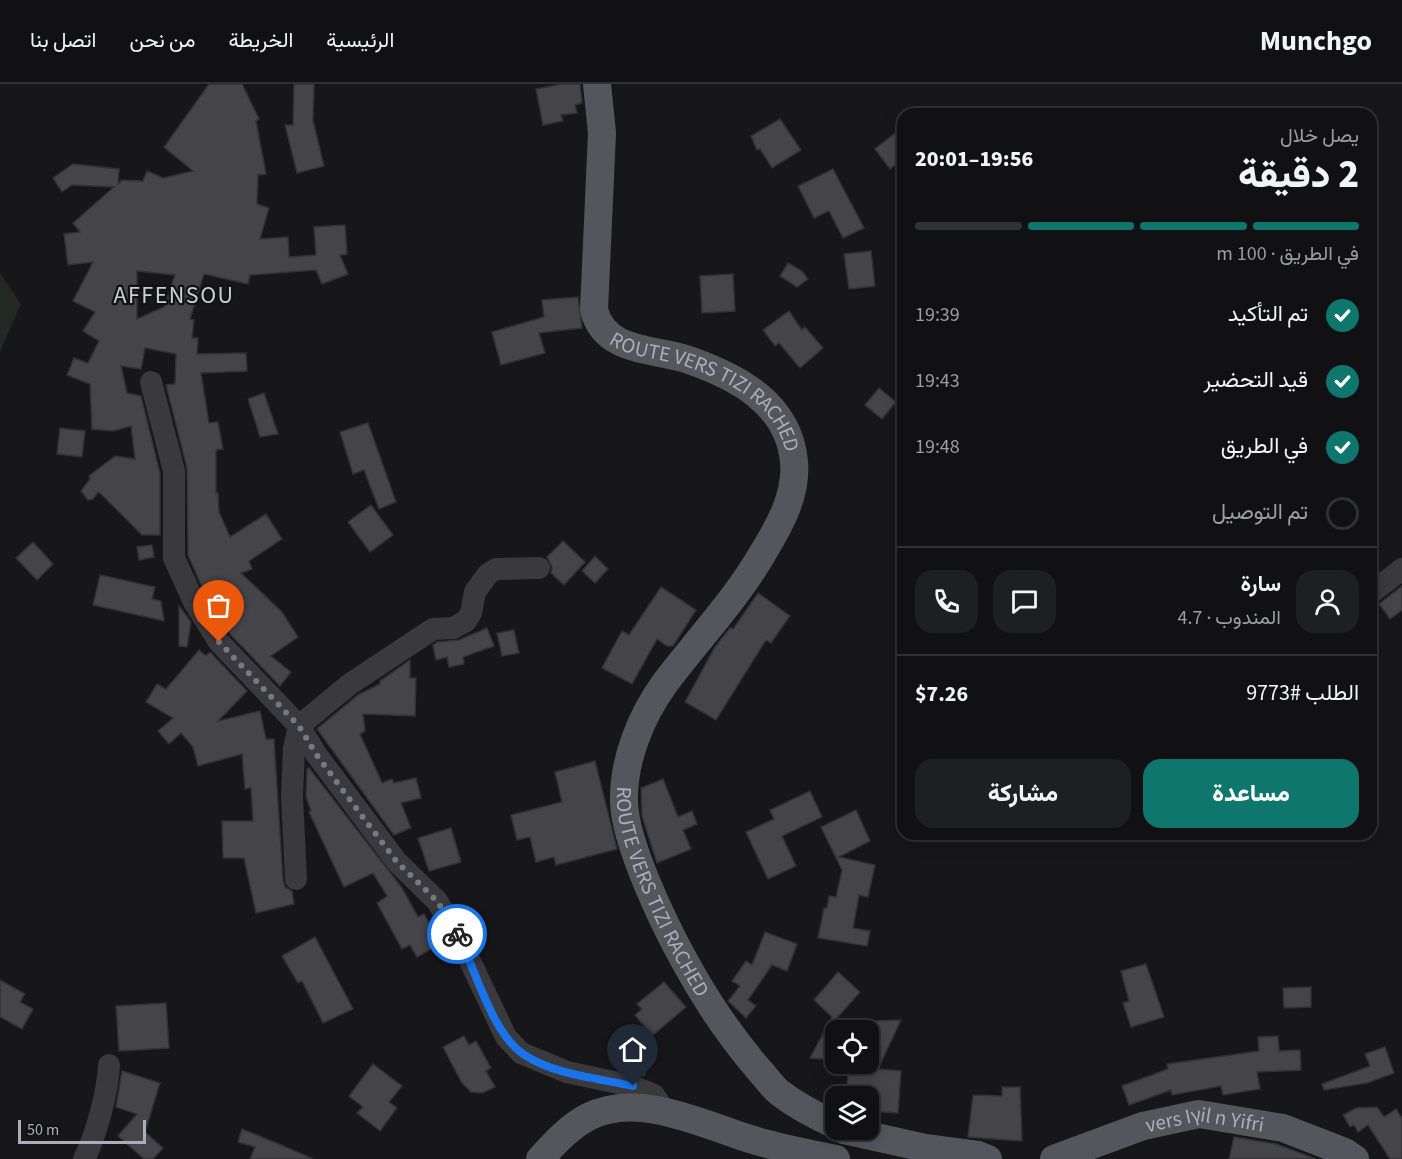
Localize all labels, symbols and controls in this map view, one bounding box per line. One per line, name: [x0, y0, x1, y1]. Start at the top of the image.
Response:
text: Munchgo: [1260, 21, 1372, 61]
text: اتصل بنا: [30, 25, 96, 55]
text: من نحن: [129, 25, 195, 55]
text: الخريطة: [228, 25, 293, 55]
text: الرئيسية: [326, 25, 394, 55]
text: يصل خلال: [1280, 122, 1359, 150]
text: 19:56–20:01: [915, 143, 1033, 175]
text: 2 دقيقة: [1238, 147, 1359, 203]
text: في الطريق · 100 m: [1216, 240, 1359, 268]
district label: AFFENSOU: [113, 278, 235, 313]
text: تم التأكيد: [1228, 298, 1308, 330]
icon: check: [1326, 299, 1359, 332]
text: 19:39: [915, 301, 960, 329]
street label: ROUTE VERS TIZI RACHED: [604, 324, 807, 455]
text: قيد التحضير: [1203, 364, 1308, 396]
icon: check: [1326, 365, 1359, 398]
text: 19:43: [915, 367, 960, 395]
text: في الطريق: [1221, 430, 1308, 462]
icon: check: [1326, 431, 1359, 464]
text: 19:48: [915, 433, 960, 461]
text: تم التوصيل: [1212, 496, 1308, 528]
text: سارة: [1240, 568, 1281, 600]
button: phone: [915, 570, 978, 633]
button: chat: [993, 570, 1056, 633]
button: person: [1296, 570, 1359, 633]
pin: [193, 580, 244, 642]
icon: bag: [202, 589, 235, 622]
text: المندوب · 4.7: [1178, 604, 1281, 632]
text: الطلب #9773: [1246, 677, 1359, 709]
text: $7.26: [915, 678, 968, 710]
button: مشاركة: [915, 759, 1131, 828]
button: مساعدة: [1143, 759, 1359, 828]
street label: ROUTE VERS TIZI RACHED: [609, 786, 717, 1002]
courier: [427, 904, 487, 964]
icon: bike: [441, 918, 474, 951]
map controls: [825, 1020, 879, 1140]
button: locate: [825, 1020, 879, 1074]
pin: [607, 1024, 658, 1086]
icon: home: [616, 1033, 649, 1066]
button: layers: [825, 1086, 879, 1140]
street label: vers Iγil n Yifri: [1143, 1099, 1267, 1140]
scale bar: [18, 1117, 146, 1144]
text: 50 m: [27, 1119, 59, 1141]

